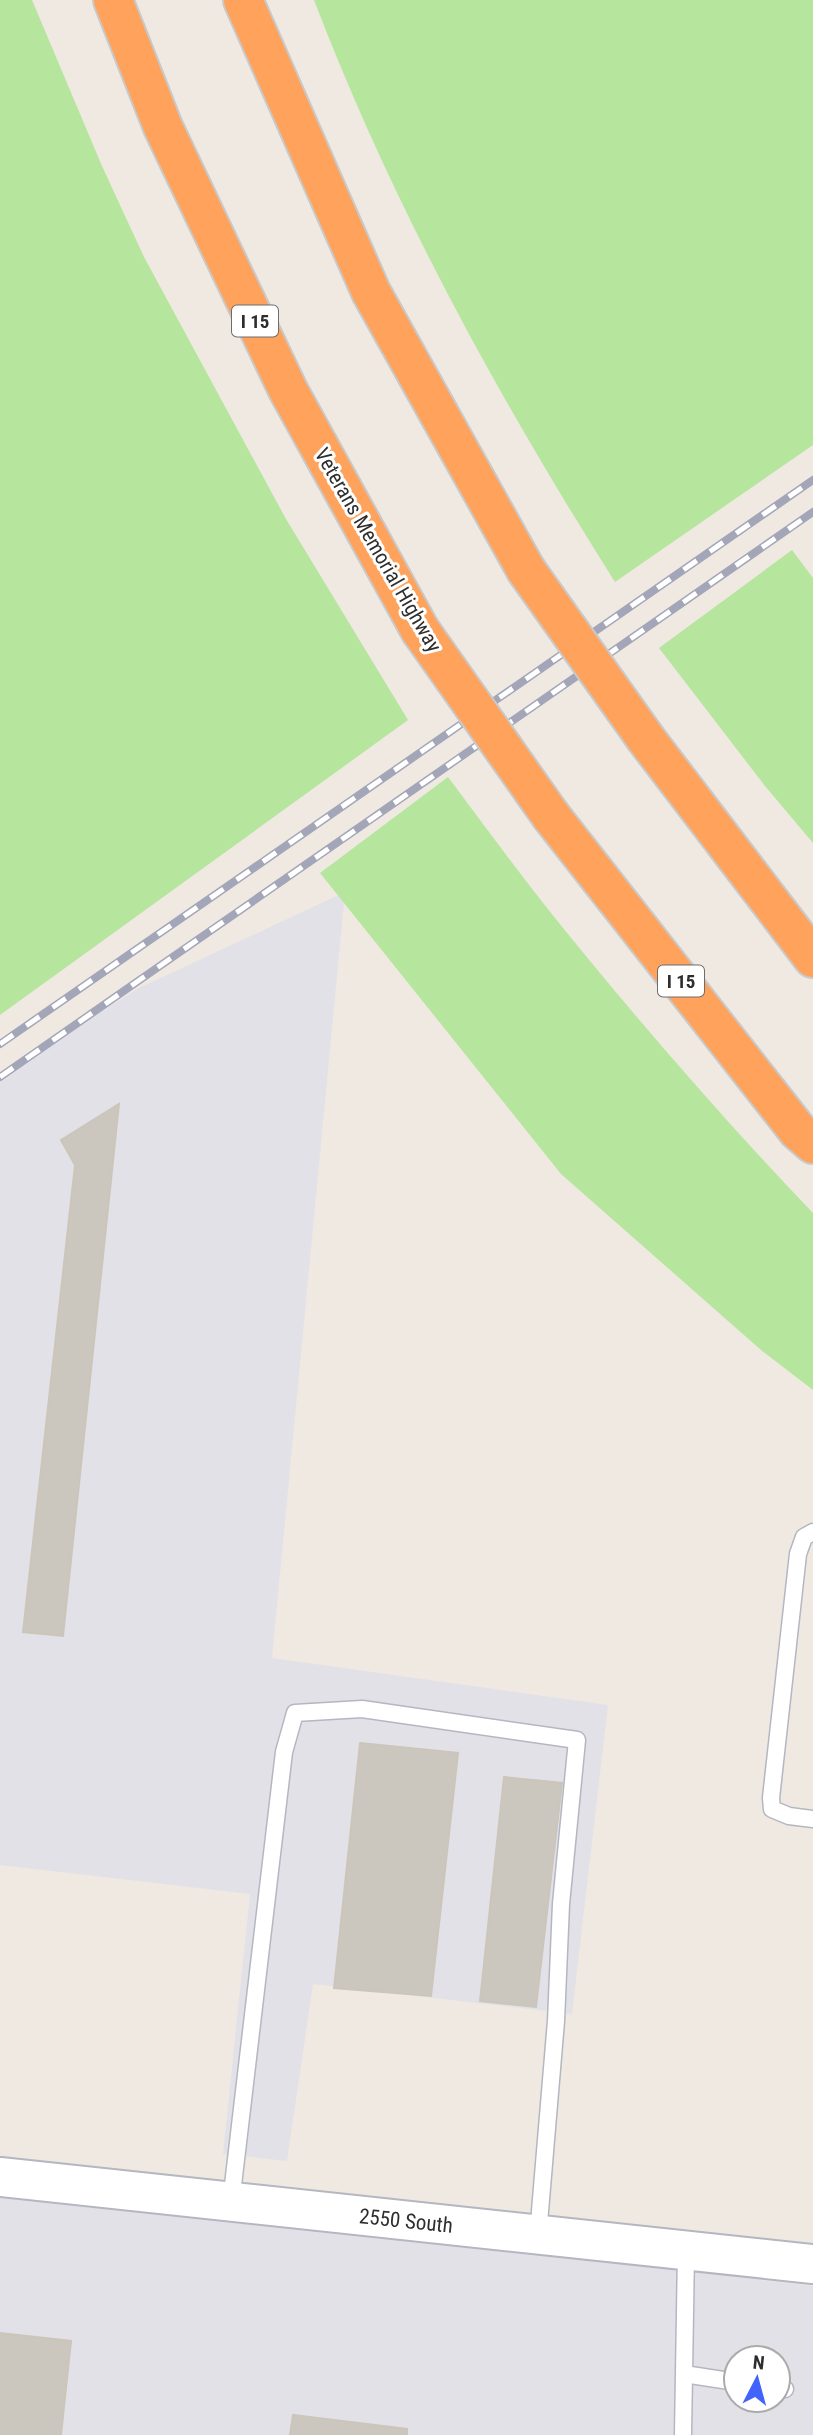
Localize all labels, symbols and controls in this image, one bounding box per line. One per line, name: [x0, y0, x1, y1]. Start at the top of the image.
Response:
road number: I 15: [232, 306, 278, 336]
street label: Veterans Memorial Highway: [310, 444, 446, 656]
road number: I 15: [658, 965, 704, 996]
street label: 2550 South: [358, 2204, 454, 2238]
north arrow: [722, 2344, 792, 2414]
text: N: [752, 2351, 766, 2375]

